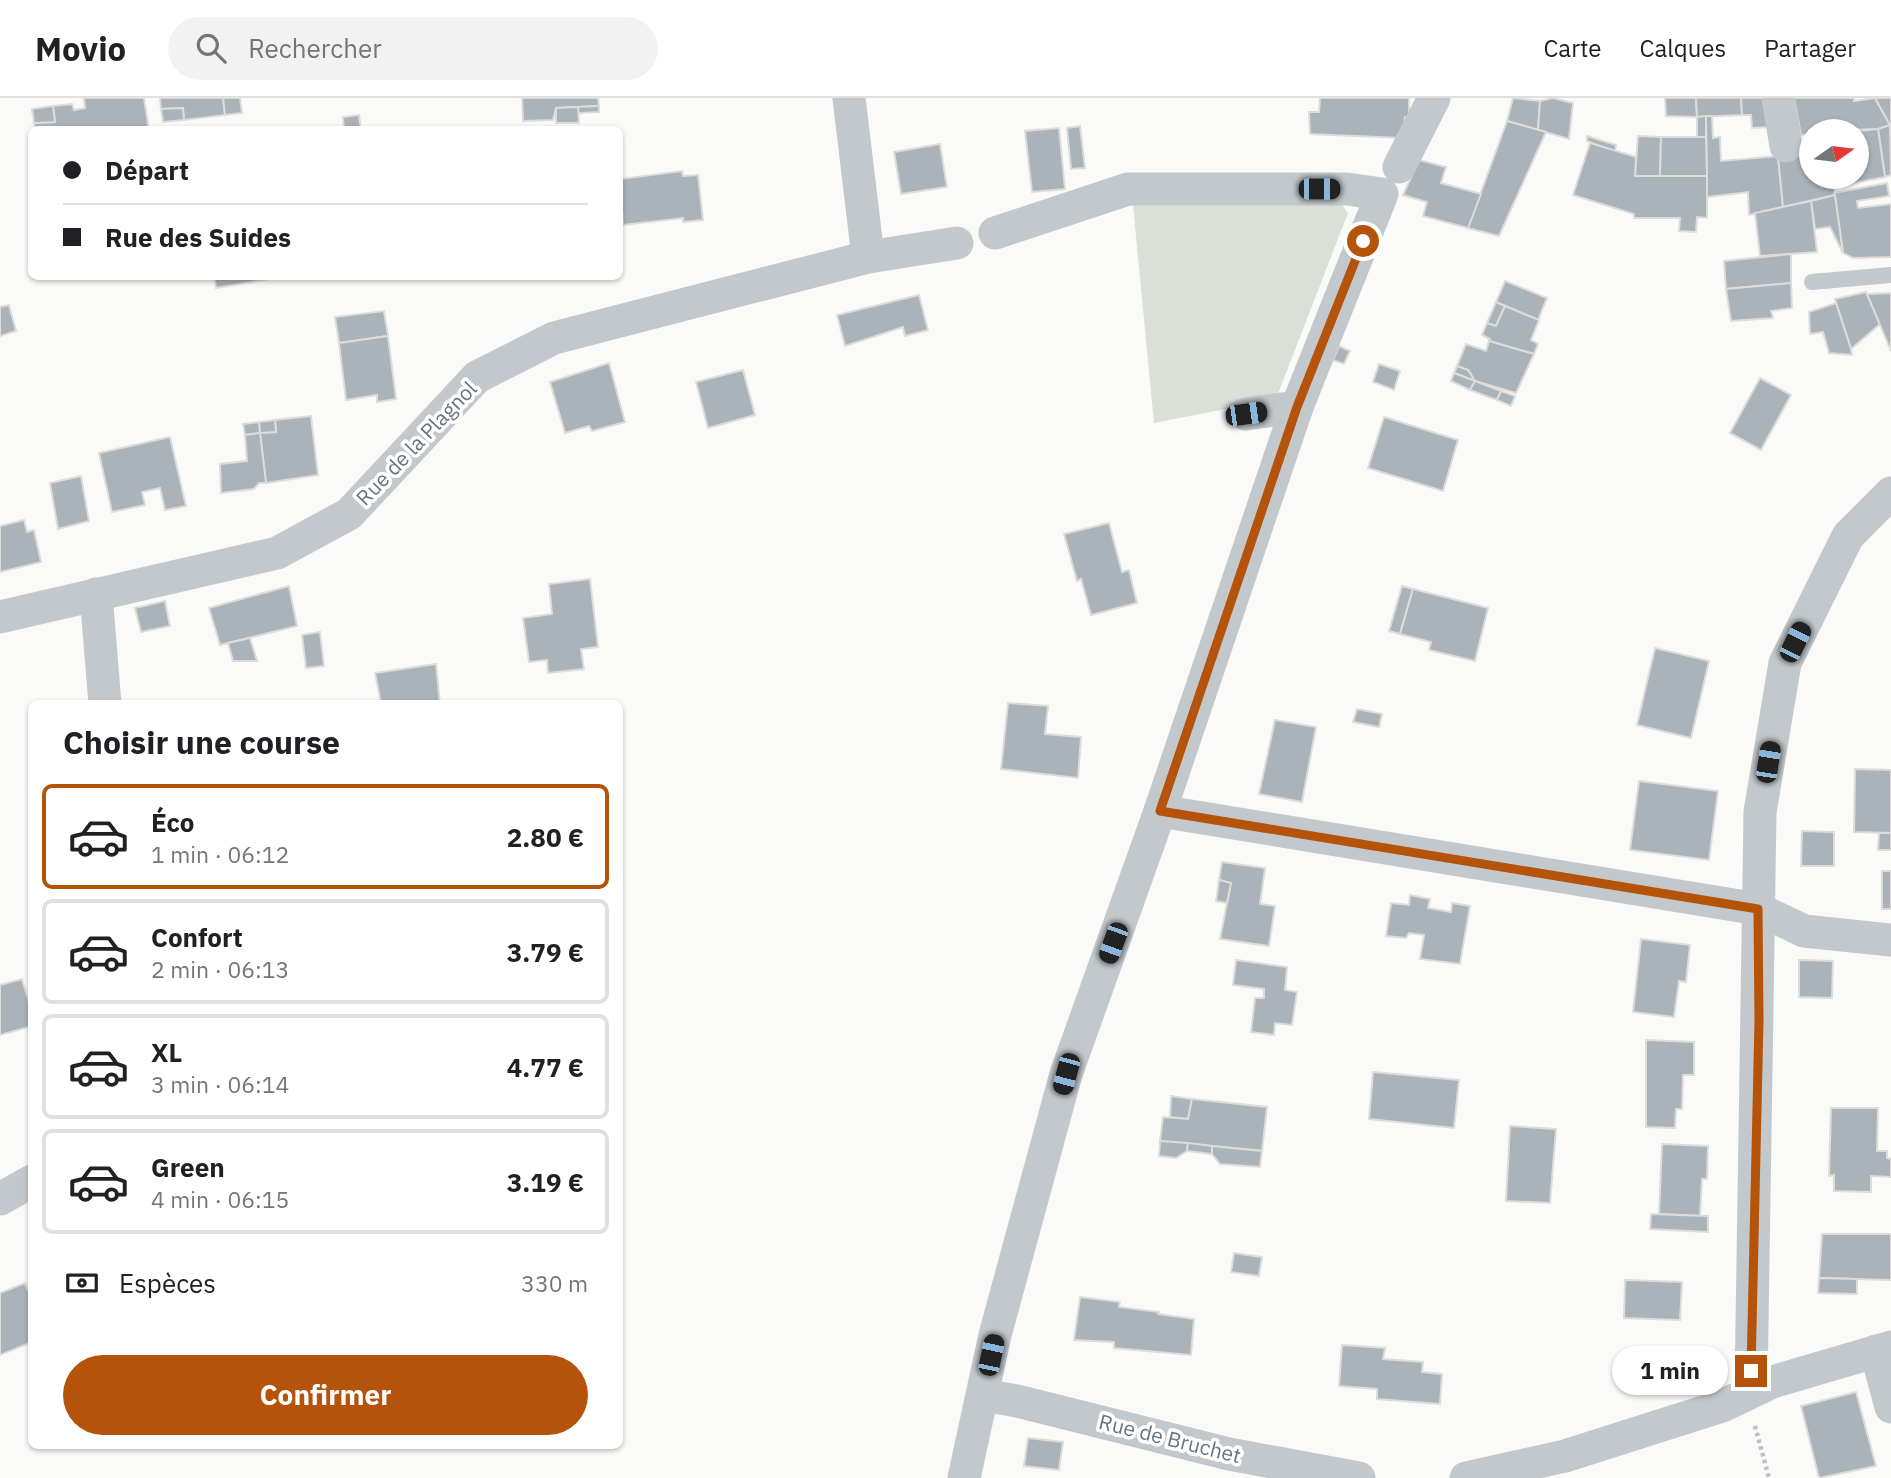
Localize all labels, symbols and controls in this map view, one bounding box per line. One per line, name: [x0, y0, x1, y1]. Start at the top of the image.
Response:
search box: [168, 17, 658, 80]
text: Movio: [35, 27, 126, 70]
icon: search: [192, 29, 230, 67]
text: Rechercher: [248, 31, 382, 65]
text: Carte: [1543, 32, 1602, 64]
text: Calques: [1640, 32, 1726, 64]
text: Partager: [1764, 32, 1856, 64]
north arrow: [1799, 119, 1869, 189]
map controls: [1799, 119, 1869, 189]
text: Départ: [105, 153, 189, 187]
car: [1299, 179, 1341, 200]
text: Rue des Suides: [105, 220, 291, 254]
route start: [1347, 225, 1379, 257]
street label: Rue de la Plagnol: [349, 375, 483, 511]
car: [1224, 401, 1269, 427]
car: [1777, 619, 1814, 665]
text: Choisir une course: [63, 721, 340, 763]
car: [1755, 740, 1782, 784]
icon: car: [67, 805, 130, 868]
text: Éco: [151, 805, 195, 839]
text: 2.80 €: [507, 820, 584, 854]
text: 1 min · 06:12: [151, 839, 289, 869]
icon: car: [67, 920, 130, 983]
text: Confort: [151, 920, 243, 954]
car: [1096, 920, 1131, 966]
text: 3.79 €: [507, 935, 584, 969]
text: 2 min · 06:13: [151, 954, 289, 984]
icon: car: [67, 1035, 130, 1098]
text: XL: [151, 1035, 182, 1069]
text: 4.77 €: [507, 1050, 584, 1084]
car: [1051, 1051, 1082, 1097]
text: 3 min · 06:14: [151, 1069, 289, 1099]
icon: car: [67, 1150, 130, 1213]
text: Green: [151, 1150, 225, 1184]
text: 3.19 €: [507, 1165, 584, 1199]
text: 4 min · 06:15: [151, 1184, 289, 1214]
icon: cash: [63, 1264, 101, 1302]
text: Espèces: [119, 1266, 216, 1300]
text: 330 m: [521, 1268, 588, 1298]
car: [977, 1332, 1006, 1378]
callout: 1 min: [1611, 1346, 1726, 1396]
button: Confirmer: [63, 1355, 588, 1435]
text: 1 min: [1640, 1355, 1700, 1385]
route end: [1735, 1355, 1767, 1387]
street label: Rue de Bruchet: [1096, 1407, 1244, 1469]

